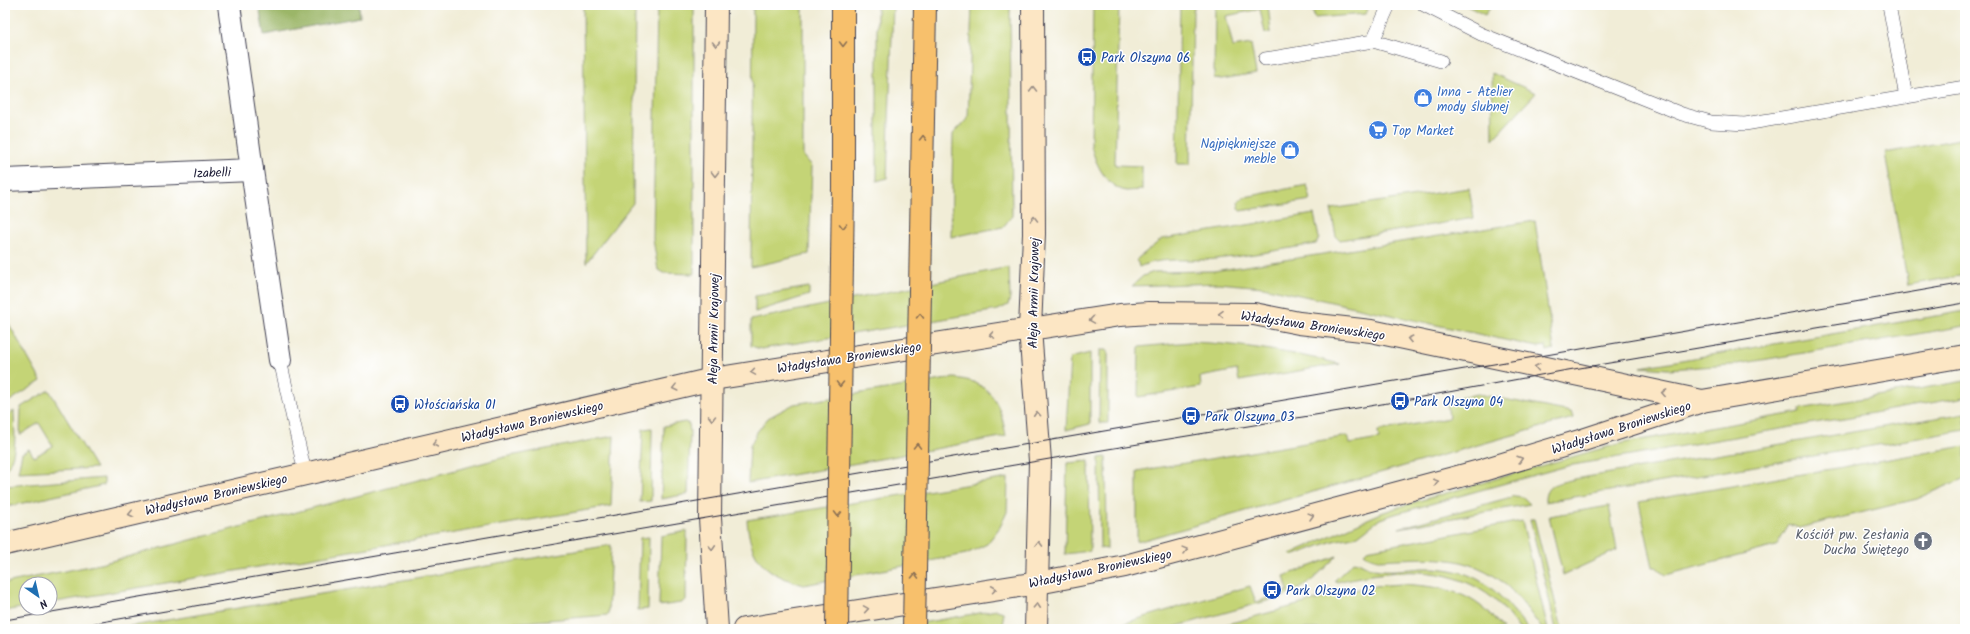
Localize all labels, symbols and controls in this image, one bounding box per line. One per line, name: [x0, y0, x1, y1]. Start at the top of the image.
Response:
one-way arrow: [712, 41, 720, 47]
one-way arrow: [839, 41, 847, 47]
bus stop icon: Park Olszyna 06: [1076, 46, 1098, 68]
place label: Park Olszyna 06: [1101, 48, 1190, 69]
place label: Inna - Atelier mody ślubnej: [1437, 82, 1513, 118]
one-way arrow: [1029, 86, 1037, 92]
shop icon: Inna - Atelier mody ślubnej: [1412, 87, 1434, 109]
supermarket icon: Top Market: [1367, 119, 1389, 141]
place label: Top Market: [1392, 121, 1455, 142]
place label: Najpiękniejsze meble: [1200, 134, 1276, 170]
one-way arrow: [919, 135, 927, 141]
shop icon: Najpiękniejsze meble: [1279, 139, 1301, 161]
street label: Izabelli: [193, 162, 232, 185]
one-way arrow: [711, 171, 719, 177]
one-way arrow: [1030, 216, 1038, 222]
one-way arrow: [839, 223, 847, 229]
street label: Aleja Armii Krajowej: [1023, 237, 1046, 349]
street label: Aleja Armii Krajowej: [703, 273, 726, 385]
street label: Władysława Broniewskiego: [1239, 306, 1386, 347]
one-way arrow: [1218, 310, 1224, 318]
one-way arrow: [915, 313, 924, 319]
one-way arrow: [1089, 315, 1095, 324]
one-way arrow: [989, 330, 995, 339]
one-way arrow: [1407, 336, 1413, 344]
street label: Władysława Broniewskiego: [776, 337, 923, 380]
one-way arrow: [1534, 363, 1540, 371]
one-way arrow: [750, 367, 756, 376]
one-way arrow: [836, 381, 844, 387]
one-way arrow: [672, 383, 679, 392]
bus stop icon: Park Olszyna 04: [1389, 390, 1411, 412]
one-way arrow: [1661, 390, 1667, 398]
place label: Park Olszyna 04: [1414, 392, 1503, 413]
bus stop icon: Włościańska 01: [389, 393, 411, 415]
place label: Włościańska 01: [414, 395, 496, 416]
street label: Władysława Broniewskiego: [459, 396, 606, 449]
street label: Władysława Broniewskiego: [1549, 396, 1694, 461]
bus stop icon: Park Olszyna 03: [1180, 405, 1202, 427]
place label: Park Olszyna 03: [1205, 407, 1294, 428]
one-way arrow: [1033, 411, 1042, 417]
one-way arrow: [708, 415, 716, 421]
one-way arrow: [432, 439, 439, 448]
one-way arrow: [913, 443, 921, 449]
one-way arrow: [1516, 455, 1523, 464]
street label: Władysława Broniewskiego: [143, 469, 290, 522]
one-way arrow: [1433, 478, 1440, 487]
one-way arrow: [128, 509, 134, 517]
one-way arrow: [834, 511, 842, 517]
one-way arrow: [1307, 512, 1314, 521]
place label: Kościół pw. Zesłania Ducha Świętego: [1796, 525, 1909, 561]
church icon: Kościół pw. Zesłania Ducha Świętego: [1912, 530, 1934, 552]
one-way arrow: [1035, 541, 1043, 547]
one-way arrow: [708, 544, 716, 550]
street label: Władysława Broniewskiego: [1027, 544, 1174, 595]
one-way arrow: [1181, 546, 1188, 555]
one-way arrow: [910, 573, 919, 579]
north arrow: [18, 576, 58, 616]
bus stop icon: Park Olszyna 02: [1261, 579, 1283, 601]
place label: Park Olszyna 02: [1286, 581, 1376, 602]
one-way arrow: [991, 585, 997, 594]
text: N: [35, 594, 51, 613]
one-way arrow: [1032, 603, 1041, 609]
one-way arrow: [863, 605, 869, 614]

